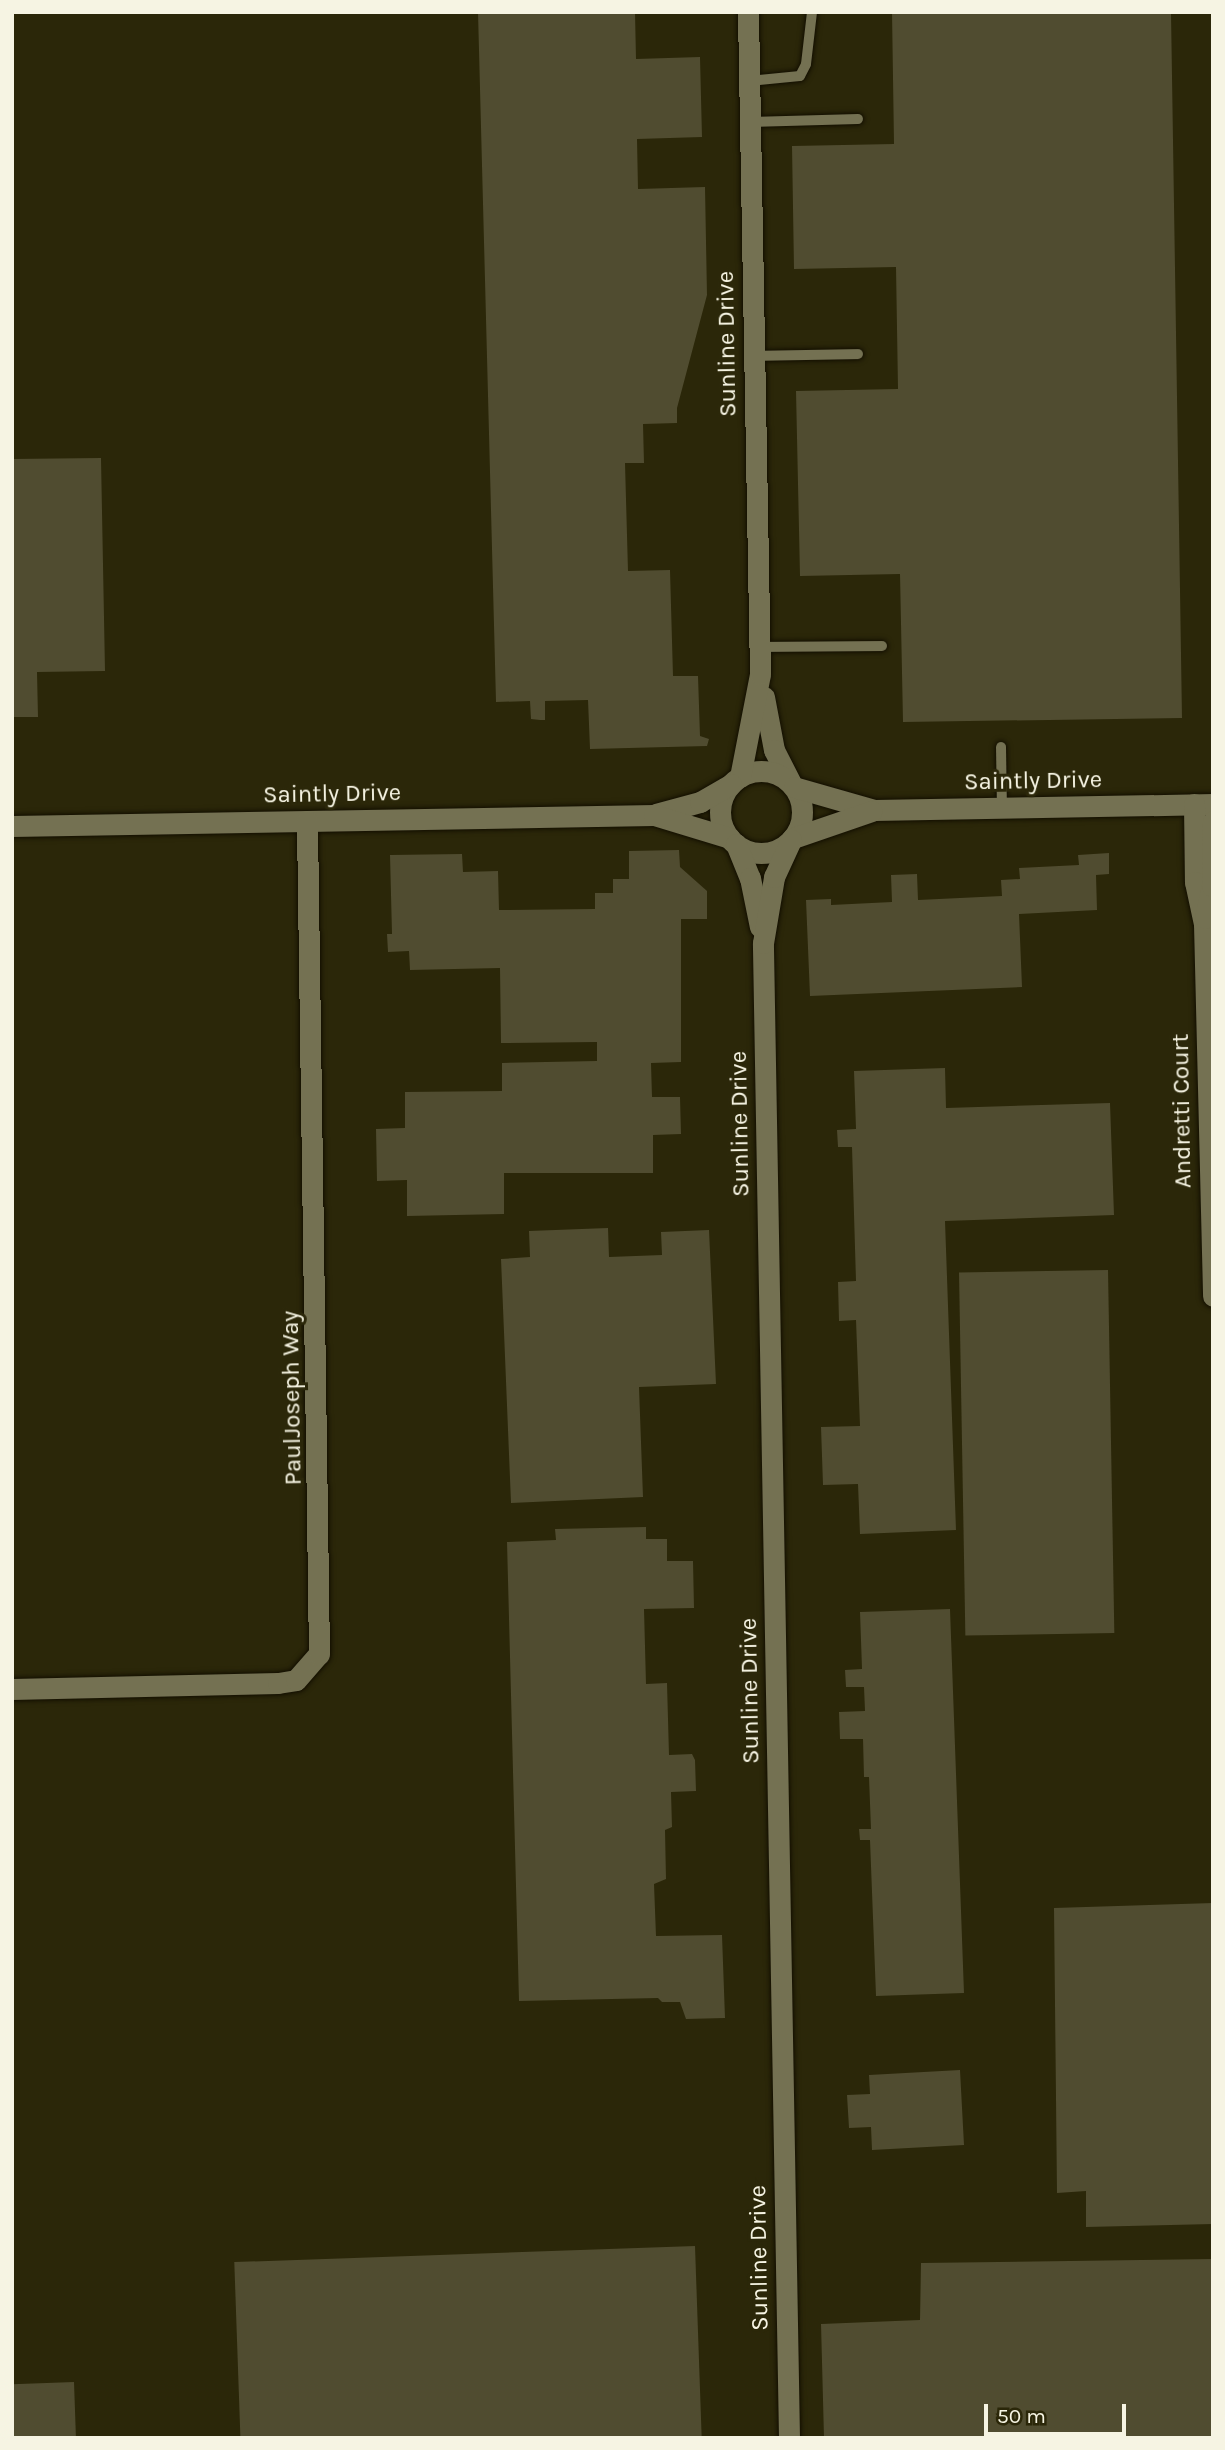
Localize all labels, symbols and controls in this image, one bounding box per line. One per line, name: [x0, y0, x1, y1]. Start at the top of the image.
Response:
street label: Sunline Drive: [711, 271, 743, 417]
street label: Saintly Drive: [964, 765, 1102, 797]
street label: Saintly Drive: [263, 778, 401, 810]
street label: Andretti Court: [1166, 1034, 1198, 1188]
street label: Sunline Drive: [724, 1051, 756, 1197]
street label: PaulJoseph Way: [276, 1310, 308, 1486]
street label: Sunline Drive: [734, 1618, 766, 1764]
street label: Sunline Drive: [743, 2185, 775, 2331]
scale bar: [987, 2390, 1129, 2434]
text: 50 m: [997, 2404, 1046, 2428]

